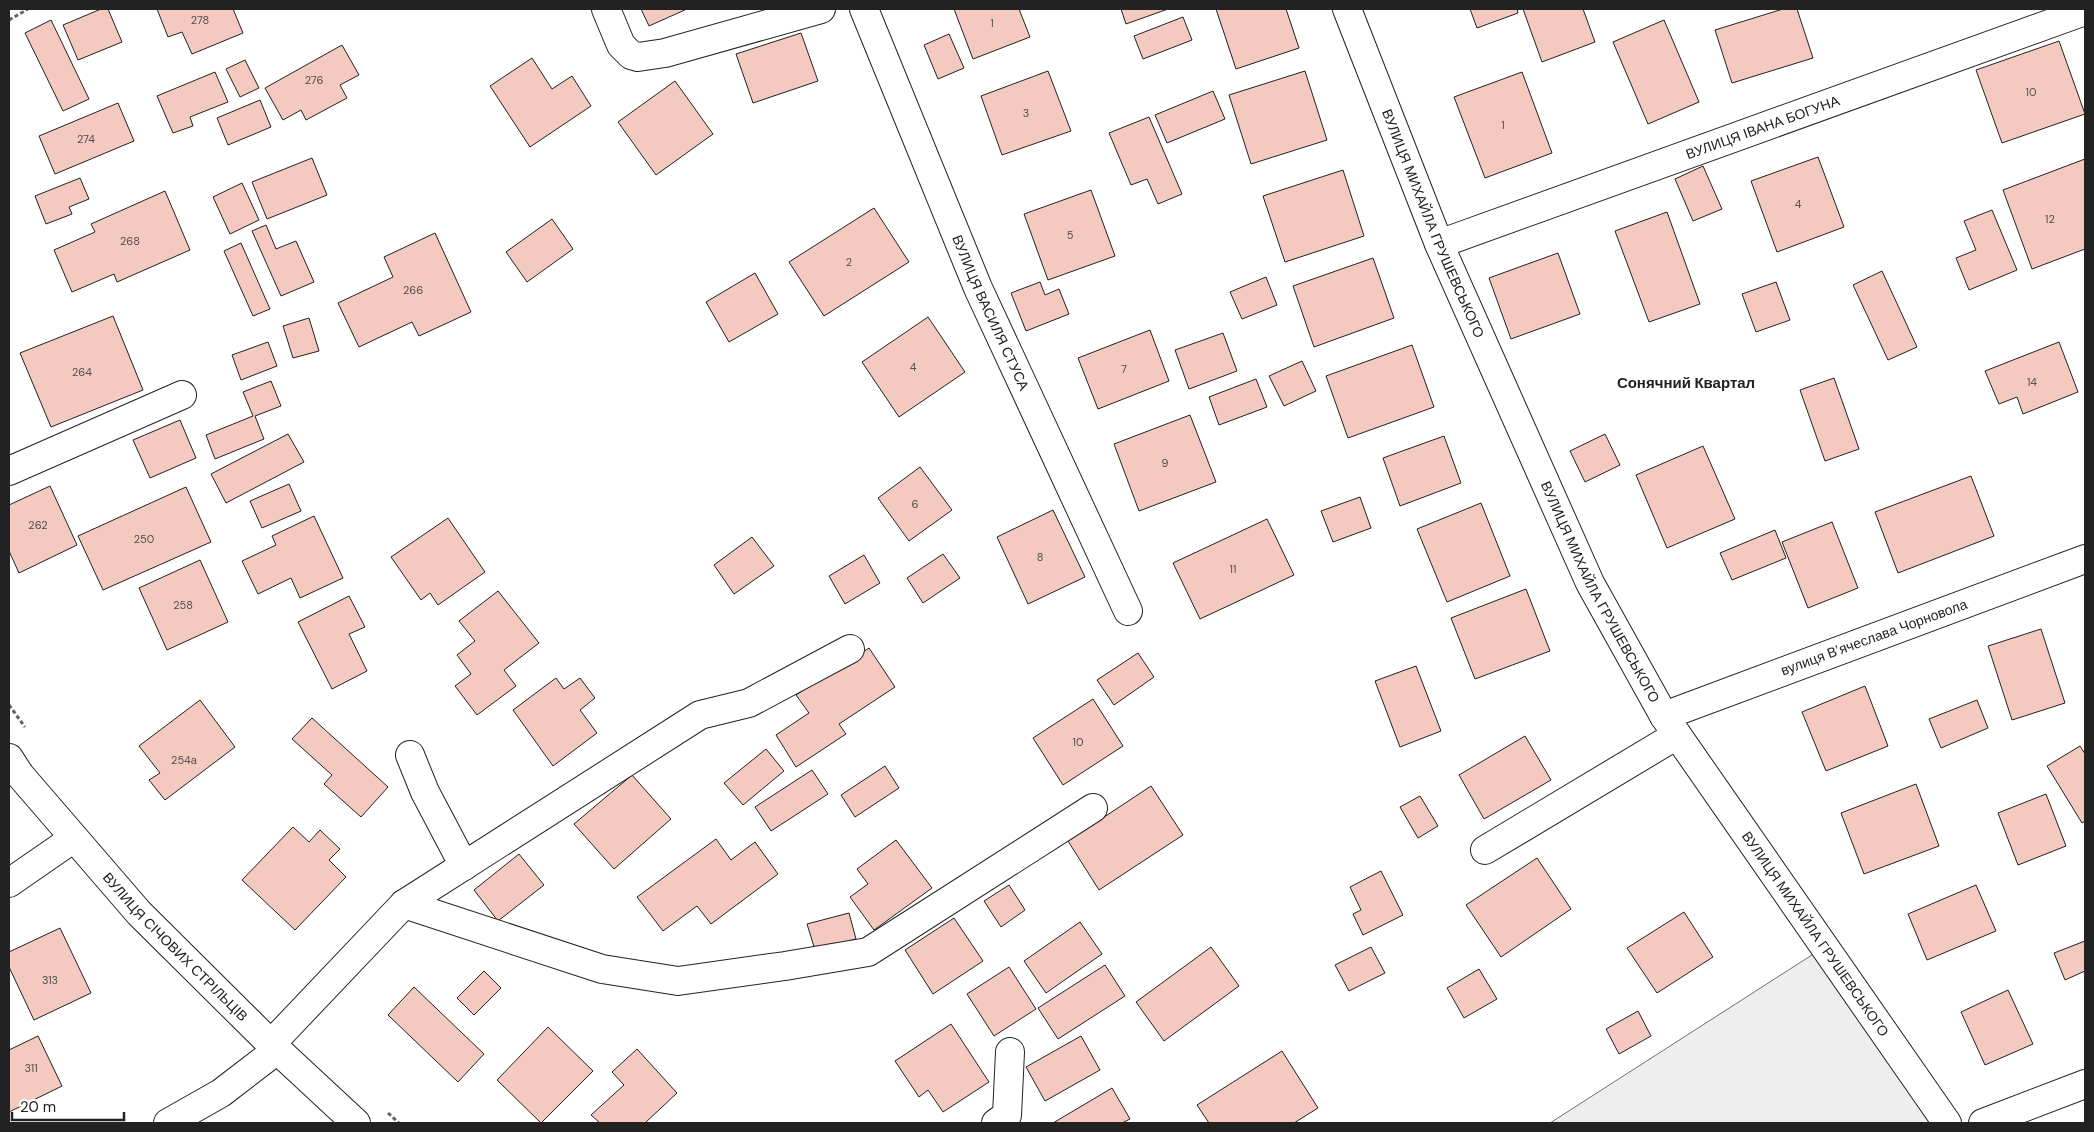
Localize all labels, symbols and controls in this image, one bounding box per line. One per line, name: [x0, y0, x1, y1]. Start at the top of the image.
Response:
house number: 278: [191, 13, 209, 27]
house number: 1: [990, 16, 994, 30]
house number: 276: [305, 73, 323, 87]
house number: 10: [2026, 85, 2036, 99]
street label: ВУЛИЦЯ ІВАНА БОГУНА: [1683, 91, 1842, 163]
house number: 3: [1023, 106, 1029, 120]
street label: ВУЛИЦЯ МИХАЙЛА ГРУШЕВСЬКОГО: [1378, 106, 1489, 341]
house number: 1: [1501, 118, 1505, 132]
house number: 274: [77, 132, 95, 146]
house number: 4: [1795, 197, 1802, 211]
house number: 12: [2045, 212, 2055, 226]
house number: 5: [1067, 228, 1074, 242]
street label: ВУЛИЦЯ ВАСИЛЯ СТУСА: [948, 232, 1033, 394]
house number: 268: [120, 234, 140, 248]
house number: 2: [846, 255, 852, 269]
house number: 266: [403, 283, 423, 297]
house number: 4: [910, 360, 917, 374]
house number: 7: [1121, 362, 1127, 376]
house number: 264: [72, 365, 92, 379]
district label: Сонячний Квартал: [1617, 373, 1755, 393]
house number: 14: [2027, 375, 2037, 389]
house number: 9: [1162, 456, 1169, 470]
street label: ВУЛИЦЯ МИХАЙЛА ГРУШЕВСЬКОГО: [1537, 478, 1664, 706]
house number: 6: [912, 497, 919, 511]
house number: 262: [28, 518, 48, 532]
house number: 250: [134, 532, 154, 546]
house number: 8: [1037, 550, 1043, 564]
house number: 11: [1230, 562, 1236, 576]
street label: вулиця Вʼячеслава Чорновола: [1778, 595, 1970, 679]
house number: 258: [173, 598, 193, 612]
house number: 10: [1073, 735, 1083, 749]
house number: 254а: [171, 753, 198, 767]
street label: ВУЛИЦЯ МИХАЙЛА ГРУШЕВСЬКОГО: [1738, 828, 1893, 1040]
street label: ВУЛИЦЯ СІЧОВИХ СТРІЛЬЦІВ: [99, 869, 252, 1025]
house number: 313: [42, 973, 58, 987]
house number: 311: [24, 1061, 38, 1075]
scale bar: [12, 1090, 125, 1122]
text: 20 m: [20, 1097, 56, 1117]

